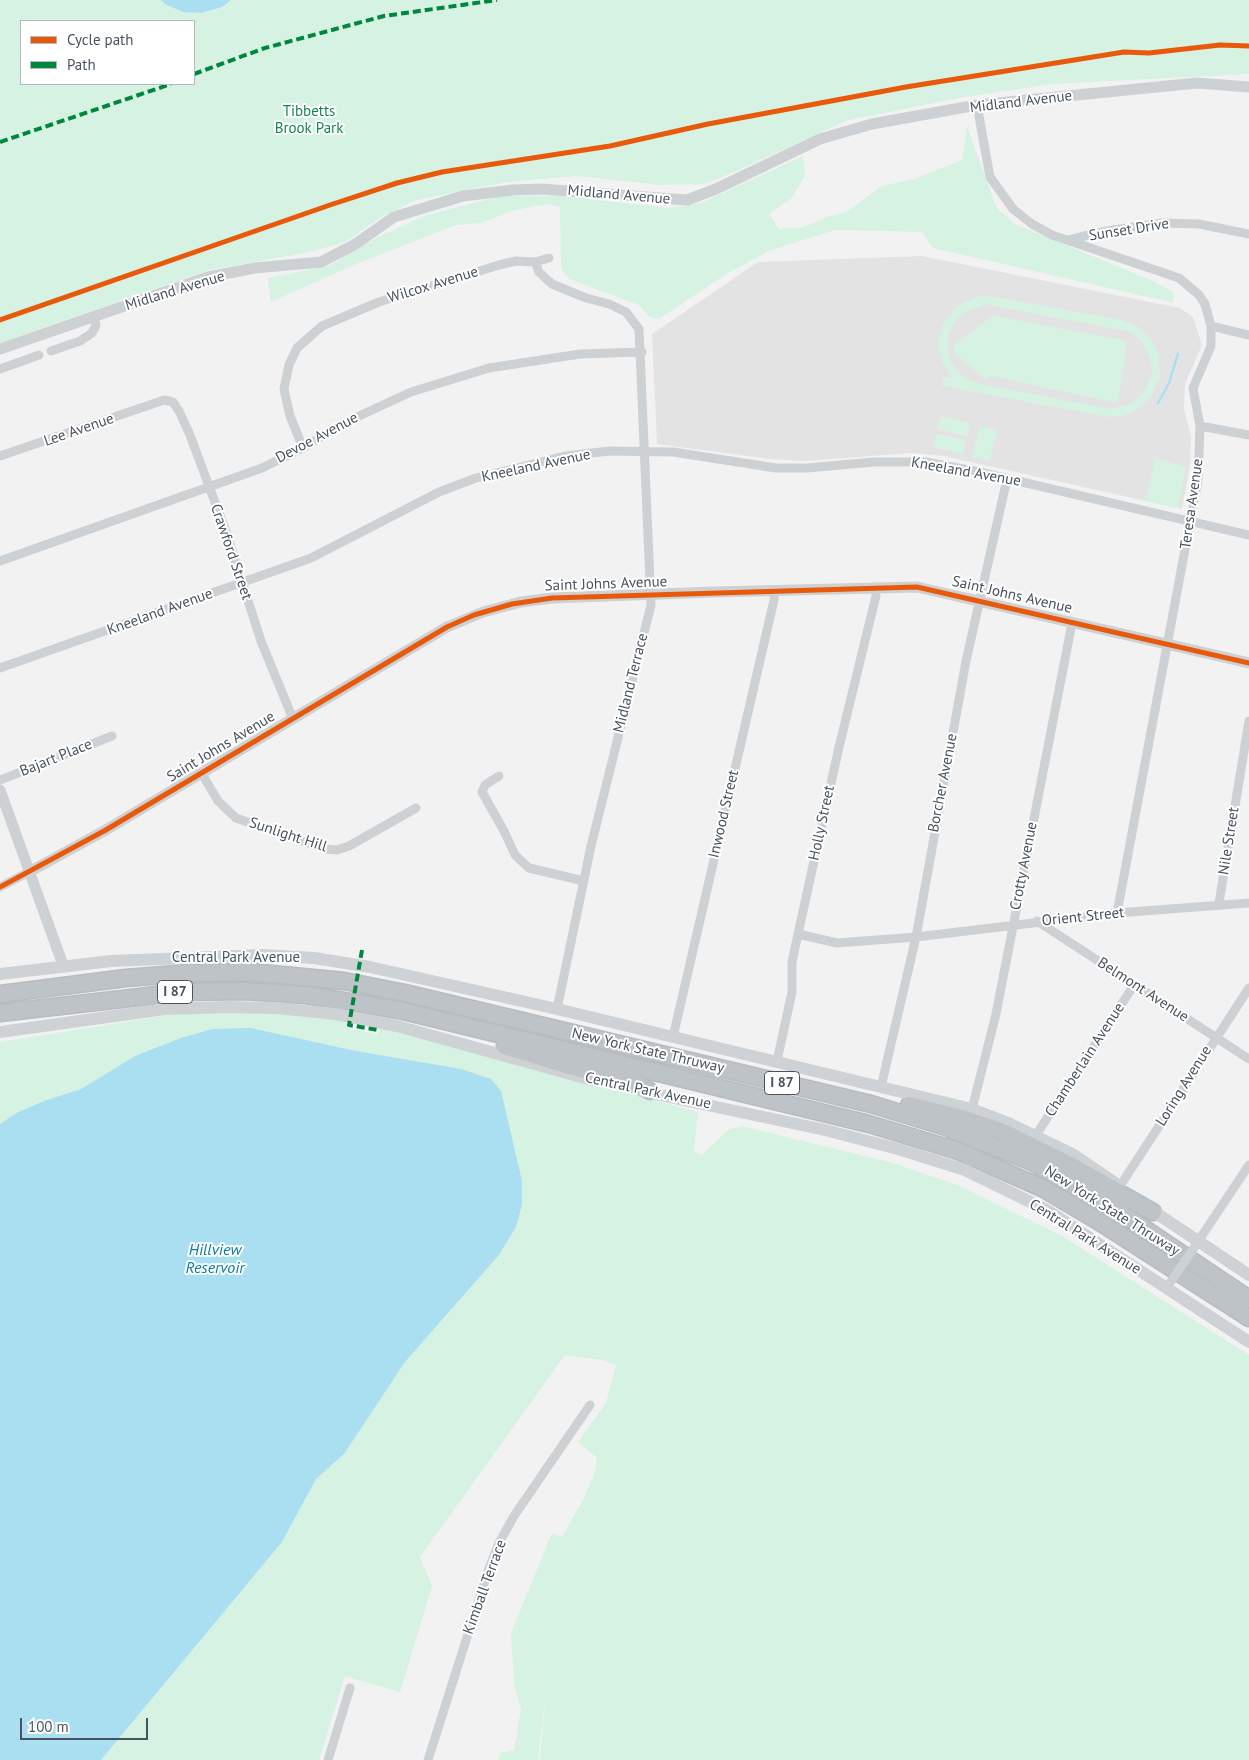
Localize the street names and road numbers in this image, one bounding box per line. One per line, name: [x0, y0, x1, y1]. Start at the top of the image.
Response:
street label: Midland Avenue: [969, 87, 1073, 117]
street label: Midland Avenue: [567, 182, 671, 208]
street label: Sunset Drive: [1088, 215, 1170, 245]
street label: Wilcox Avenue: [386, 263, 480, 307]
street label: Midland Avenue: [123, 267, 227, 315]
street label: Devoe Avenue: [273, 409, 361, 467]
street label: Lee Avenue: [42, 410, 116, 450]
street label: Kneeland Avenue: [480, 446, 592, 486]
street label: Kneeland Avenue: [910, 454, 1022, 490]
street label: Teresa Avenue: [1177, 458, 1207, 550]
street label: Crawford Street: [206, 502, 256, 602]
street label: Saint Johns Avenue: [950, 572, 1074, 618]
street label: Saint Johns Avenue: [544, 573, 668, 595]
street label: Kneeland Avenue: [105, 585, 215, 639]
street label: Midland Terrace: [610, 631, 652, 735]
street label: Saint Johns Avenue: [164, 708, 278, 786]
street label: Borcher Avenue: [925, 732, 961, 834]
street label: Bajart Place: [17, 735, 95, 781]
street label: Inwood Street: [705, 768, 743, 860]
street label: Holly Street: [805, 784, 839, 862]
street label: Nile Street: [1215, 806, 1243, 876]
street label: Sunlight Hill: [247, 814, 329, 856]
street label: Crotty Avenue: [1007, 820, 1041, 912]
street label: Orient Street: [1041, 904, 1125, 930]
street label: Central Park Avenue: [172, 949, 300, 967]
street label: Belmont Avenue: [1094, 954, 1192, 1026]
road number: I 87: [158, 980, 192, 1004]
street label: Chamberlain Avenue: [1041, 1000, 1129, 1120]
street label: New York State Thruway: [570, 1025, 726, 1077]
street label: Loring Avenue: [1152, 1043, 1216, 1129]
street label: Central Park Avenue: [583, 1069, 713, 1113]
road number: I 87: [764, 1072, 800, 1094]
street label: New York State Thruway: [1041, 1162, 1183, 1260]
street label: Central Park Avenue: [1026, 1195, 1144, 1279]
street label: Kimball Terrace: [460, 1537, 510, 1637]

